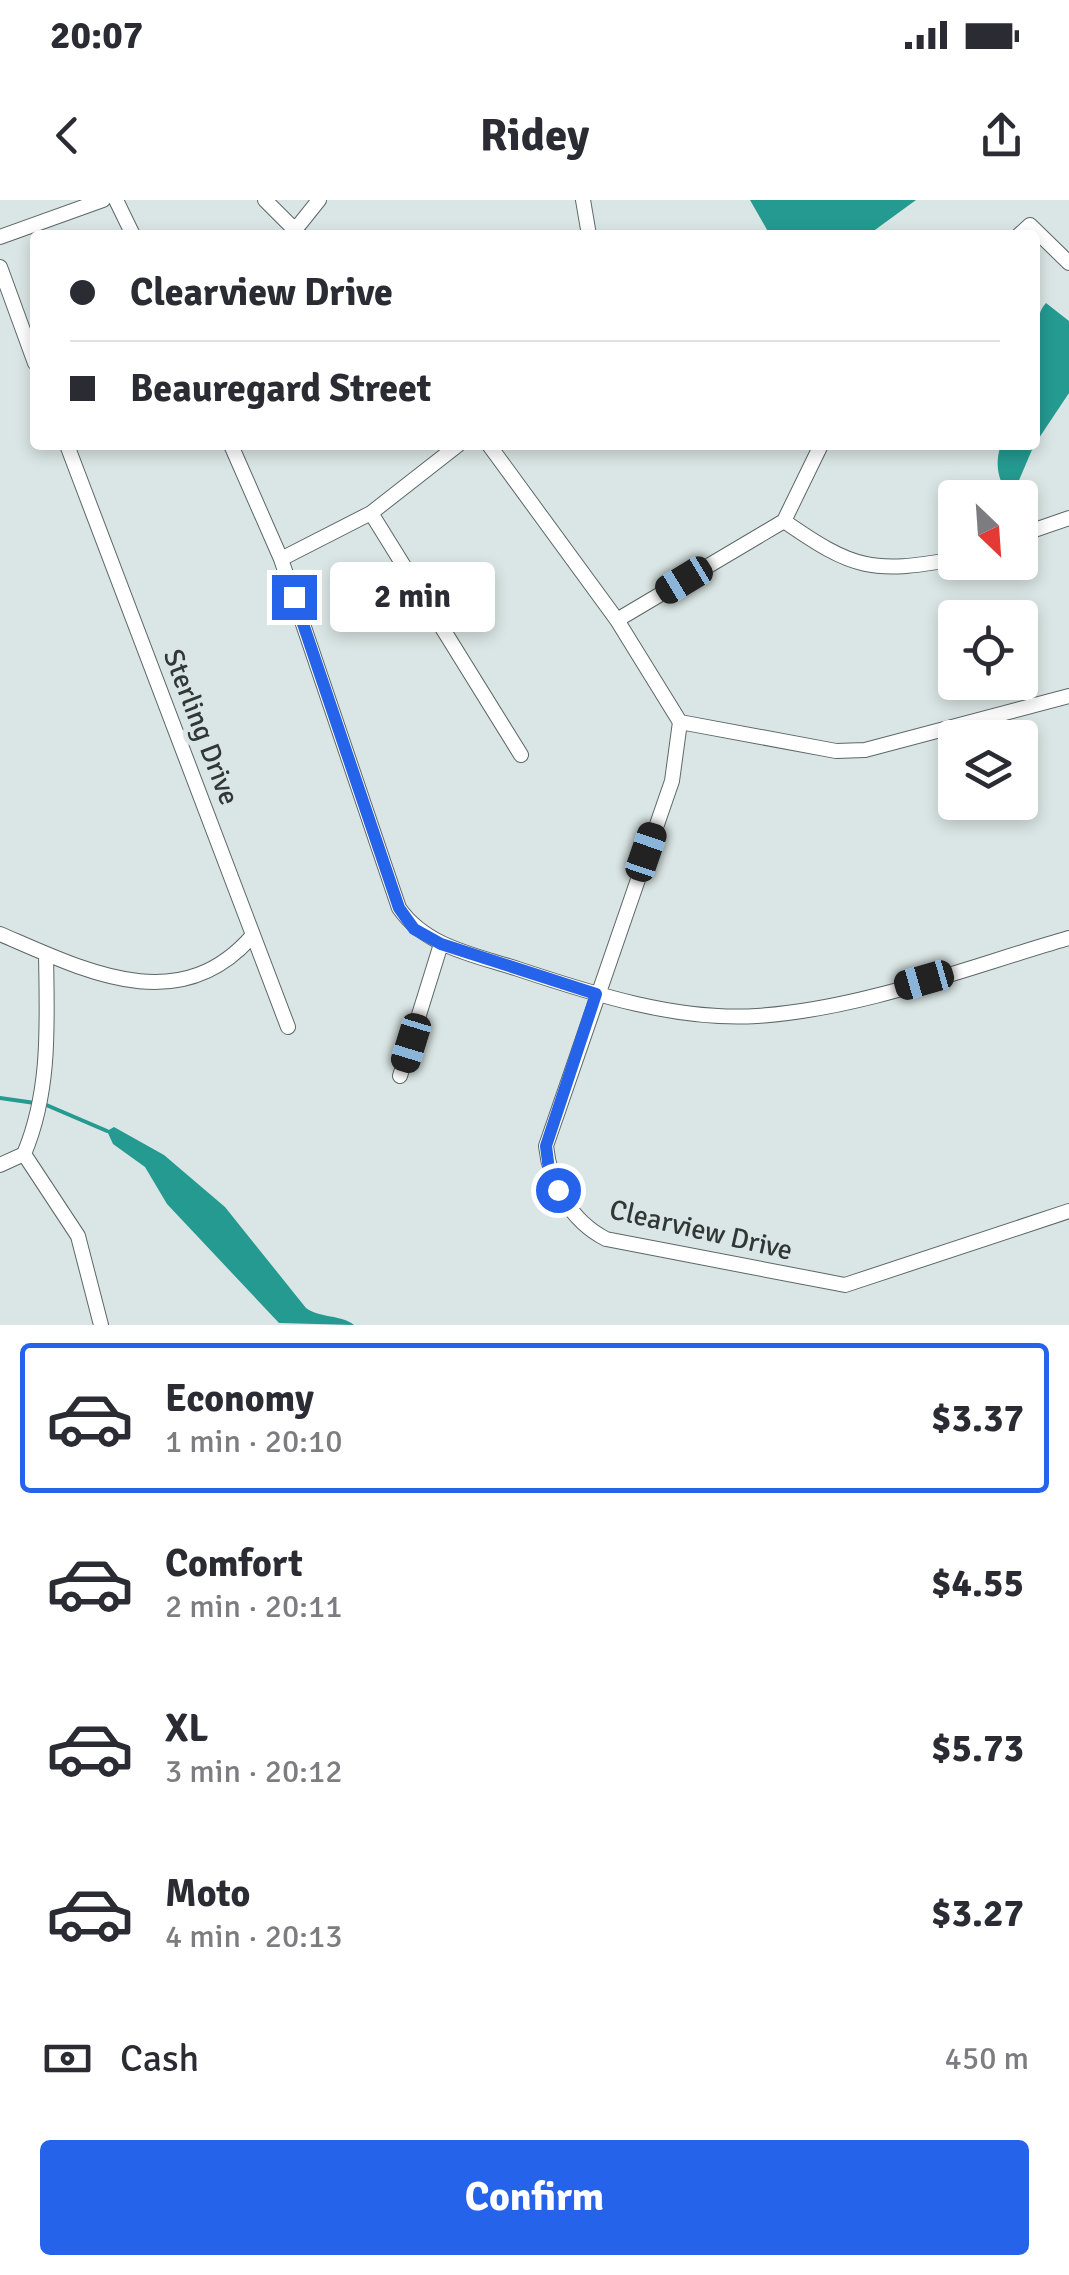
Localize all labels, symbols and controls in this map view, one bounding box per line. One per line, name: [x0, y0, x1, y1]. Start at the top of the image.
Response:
text: 20:07: [50, 12, 143, 59]
icon: back: [40, 108, 95, 163]
text: Ridey: [480, 108, 589, 163]
icon: share: [974, 108, 1029, 163]
text: Clearview Drive: [130, 269, 393, 316]
text: Beauregard Street: [130, 365, 431, 412]
north arrow: [938, 480, 1038, 580]
map controls: [938, 480, 1038, 820]
car: [651, 552, 717, 608]
callout: 2 min: [329, 562, 494, 632]
route end: [272, 575, 317, 620]
text: 2 min: [374, 577, 451, 616]
button: locate: [938, 600, 1038, 700]
street label: Sterling Drive: [156, 644, 246, 810]
button: layers: [938, 720, 1038, 820]
car: [622, 819, 670, 885]
car: [891, 957, 957, 1003]
car: [388, 1010, 434, 1076]
route start: [536, 1168, 581, 1213]
street label: Clearview Drive: [606, 1192, 796, 1268]
icon: car: [45, 1373, 135, 1463]
text: Economy: [165, 1375, 314, 1422]
text: $3.37: [931, 1395, 1024, 1442]
text: 1 min · 20:10: [165, 1422, 343, 1461]
icon: car: [45, 1538, 135, 1628]
text: Comfort: [165, 1540, 303, 1587]
text: $4.55: [931, 1560, 1024, 1607]
text: 2 min · 20:11: [165, 1587, 343, 1626]
icon: car: [45, 1703, 135, 1793]
text: XL: [165, 1705, 208, 1752]
text: $5.73: [931, 1725, 1024, 1772]
text: 3 min · 20:12: [165, 1752, 343, 1791]
icon: car: [45, 1868, 135, 1958]
text: Moto: [165, 1870, 250, 1917]
text: $3.27: [931, 1890, 1024, 1937]
text: 4 min · 20:13: [165, 1917, 343, 1956]
icon: cash: [40, 2031, 95, 2086]
text: Cash: [120, 2035, 199, 2082]
text: 450 m: [945, 2039, 1029, 2078]
button: Confirm: [40, 2140, 1029, 2255]

